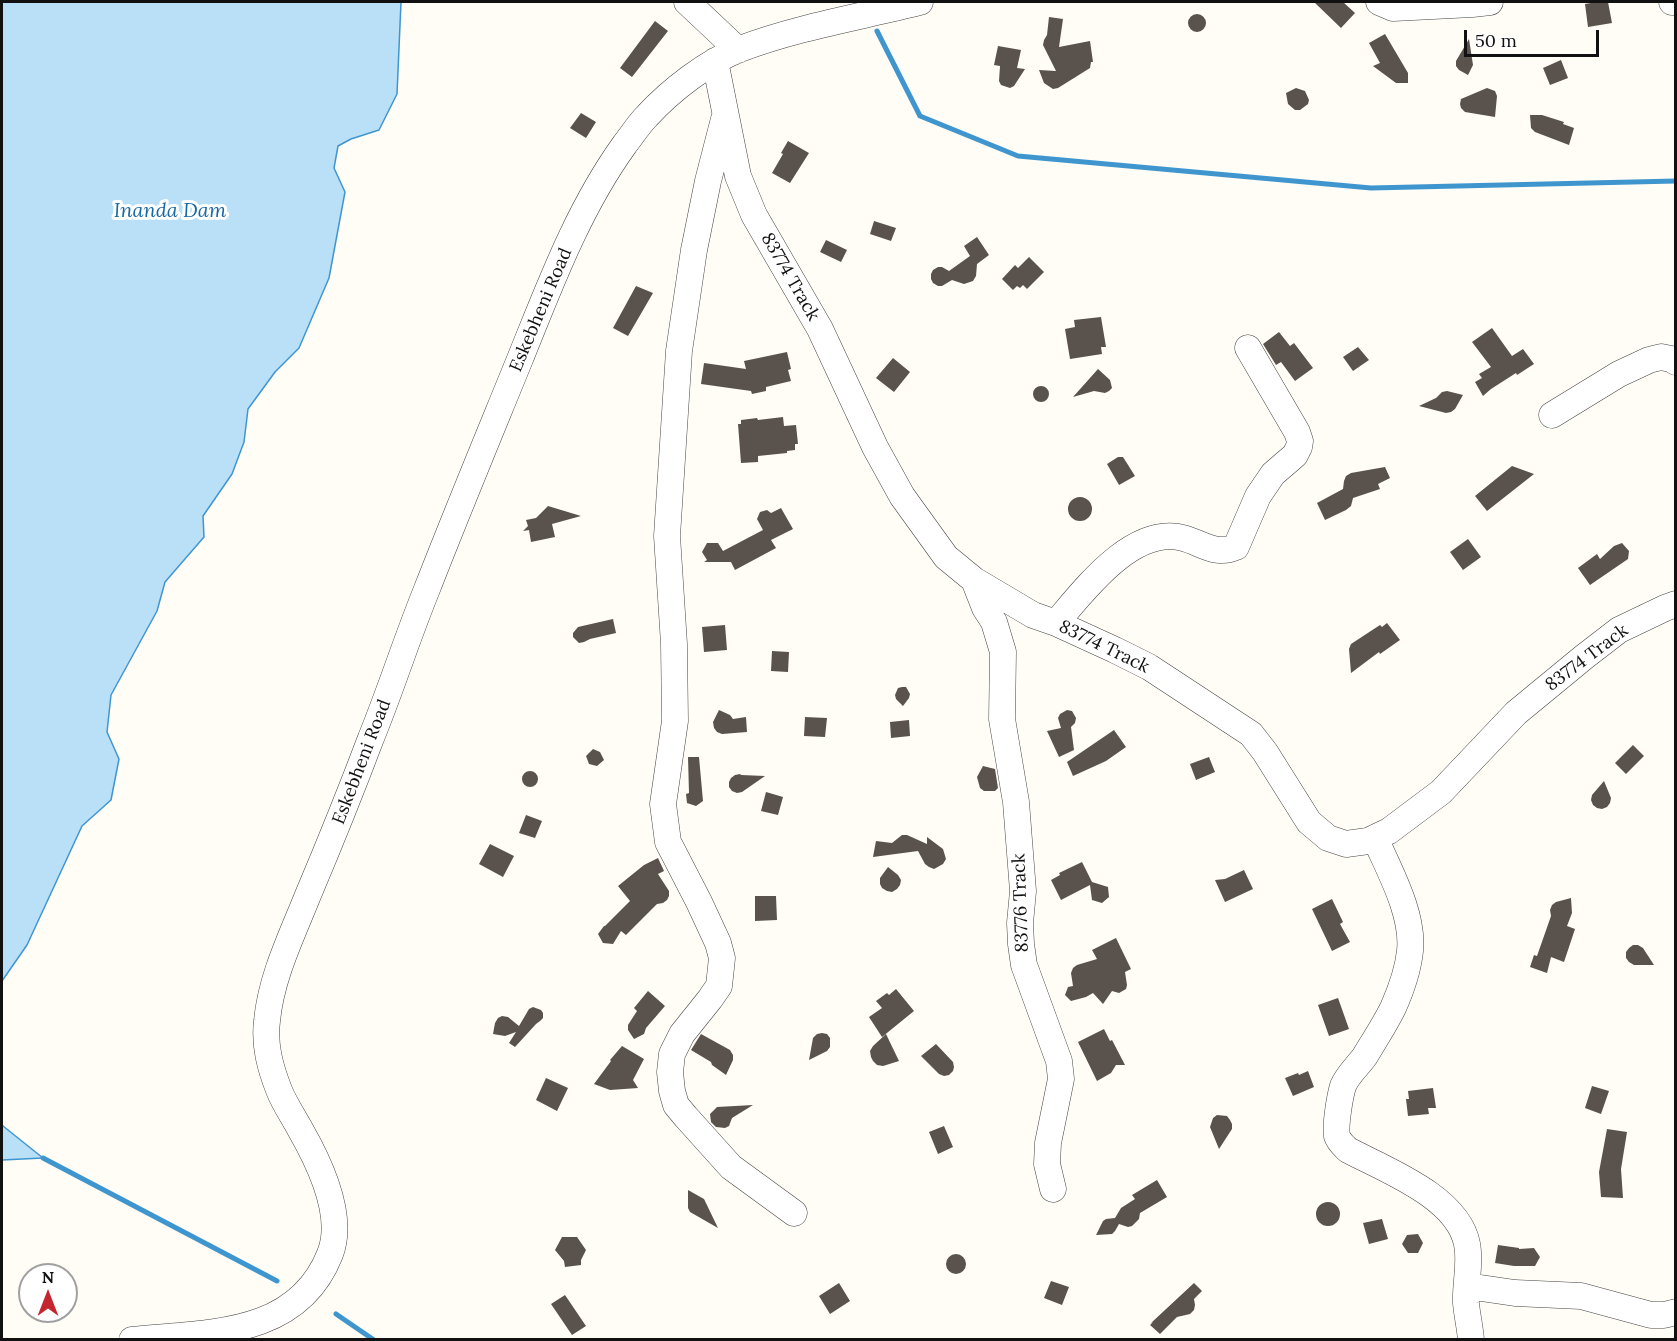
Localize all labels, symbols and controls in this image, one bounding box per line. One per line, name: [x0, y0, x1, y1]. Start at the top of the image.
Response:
scale bar: [1467, 18, 1602, 56]
text: 50 m: [1475, 29, 1517, 52]
water label: Inanda Dam: [114, 199, 226, 223]
street label: 83774 Track: [756, 229, 824, 325]
street label: Eskebheni Road: [505, 245, 577, 375]
street label: 83774 Track: [1055, 616, 1153, 678]
street label: 83774 Track: [1541, 620, 1633, 696]
street label: Eskebheni Road: [328, 696, 396, 828]
street label: 83776 Track: [1008, 853, 1034, 953]
north arrow: [18, 1263, 78, 1323]
text: N: [42, 1267, 54, 1287]

